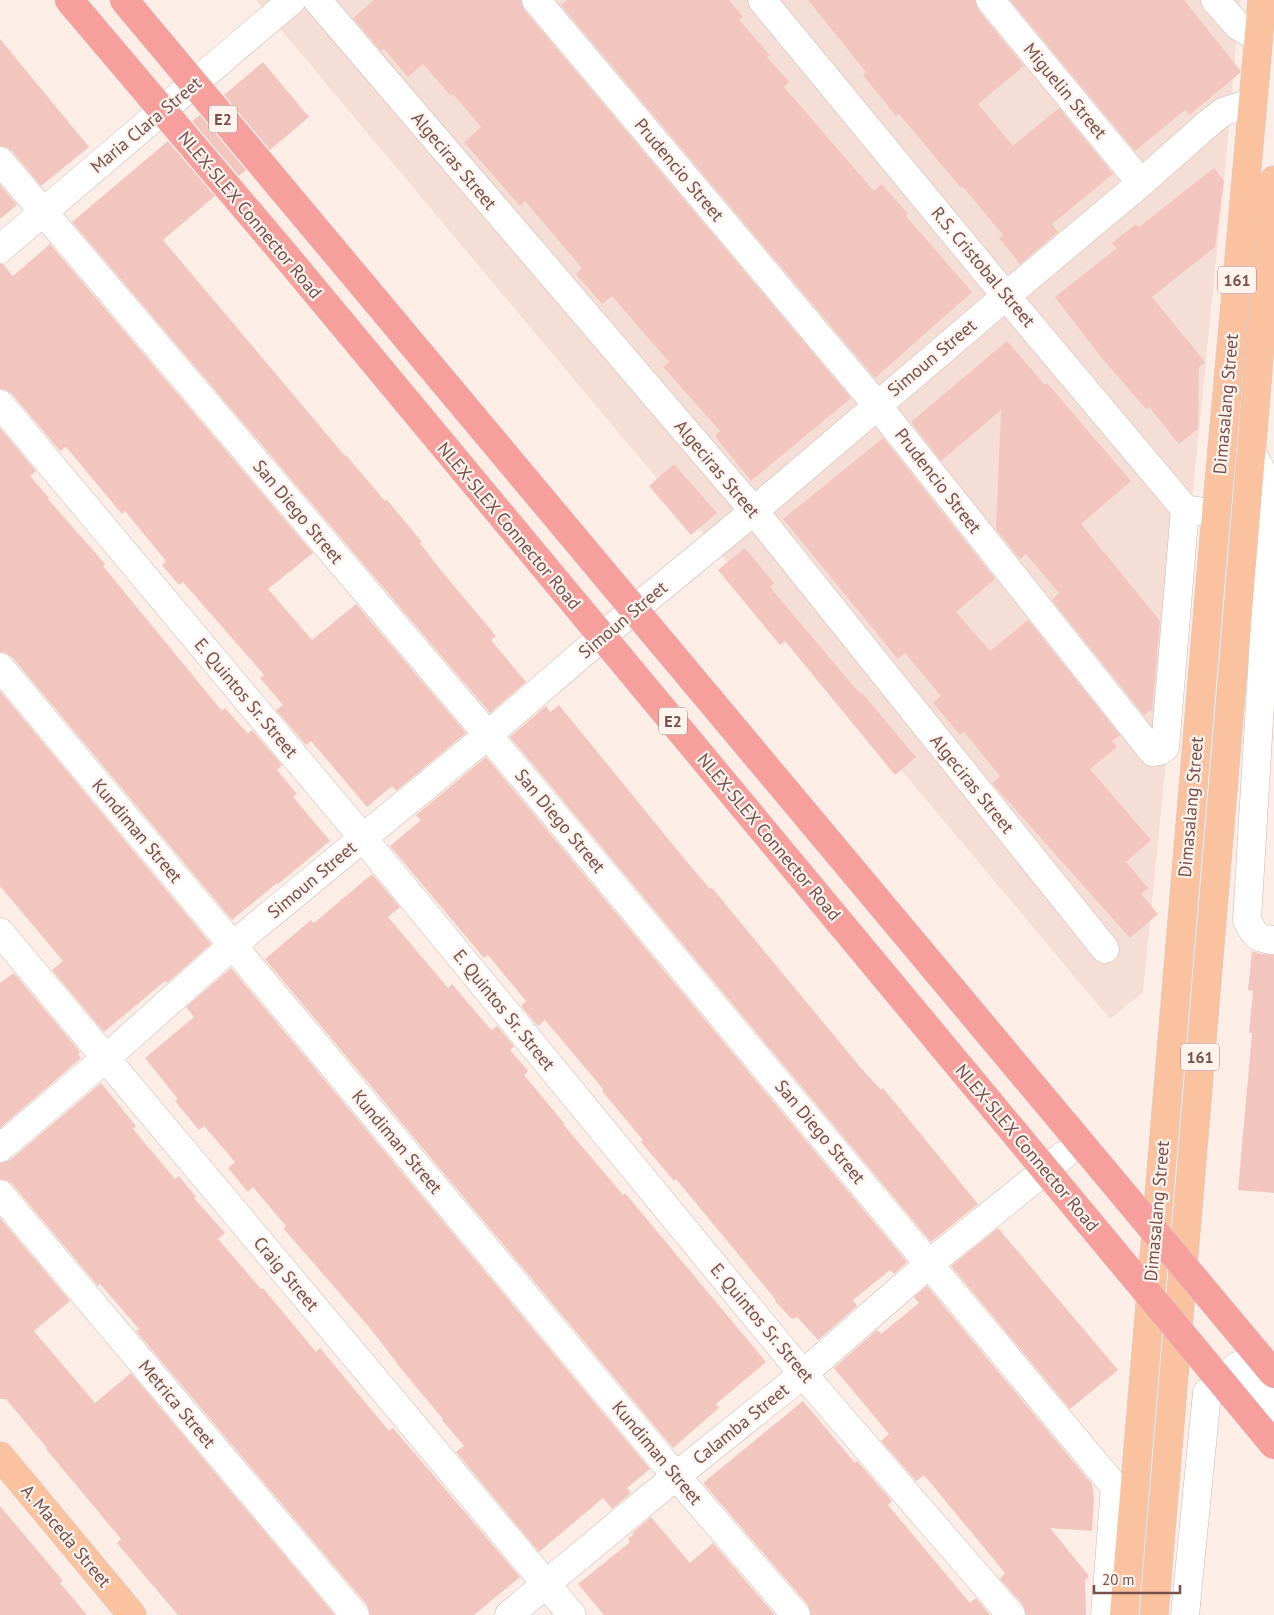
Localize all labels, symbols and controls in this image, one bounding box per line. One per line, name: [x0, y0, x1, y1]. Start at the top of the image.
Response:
street label: Miguelin Street: [1019, 38, 1112, 143]
street label: Maria Clara Street: [85, 71, 206, 178]
road number: E2: [209, 106, 237, 132]
street label: Algeciras Street: [407, 107, 502, 214]
street label: Prudencio Street: [630, 114, 729, 226]
street label: NLEX-SLEX Connector Road: [174, 126, 327, 303]
street label: R.S. Cristobal Street: [926, 202, 1040, 332]
road number: 161: [1218, 266, 1256, 294]
street label: Simoun Street: [883, 314, 981, 401]
street label: Dimasalang Street: [1208, 333, 1243, 475]
street label: Algeciras Street: [670, 415, 765, 522]
street label: Prudencio Street: [890, 423, 987, 538]
street label: NLEX-SLEX Connector Road: [433, 437, 586, 614]
street label: San Diego Street: [248, 455, 349, 568]
street label: Simoun Street: [574, 576, 672, 663]
street label: E. Quintos Sr. Street: [190, 633, 303, 762]
road number: E2: [659, 708, 687, 734]
street label: Algeciras Street: [925, 730, 1019, 838]
street label: Dimasalang Street: [1173, 736, 1208, 878]
street label: NLEX-SLEX Connector Road: [693, 748, 846, 925]
street label: San Diego Street: [510, 764, 611, 877]
street label: Kundiman Street: [87, 774, 188, 887]
street label: Simoun Street: [263, 836, 361, 923]
street label: E. Quintos Sr. Street: [448, 944, 560, 1075]
road number: 161: [1181, 1044, 1219, 1070]
street label: NLEX-SLEX Connector Road: [951, 1059, 1104, 1236]
street label: San Diego Street: [770, 1075, 871, 1188]
street label: Kundiman Street: [347, 1085, 448, 1198]
street label: Dimasalang Street: [1139, 1140, 1174, 1282]
street label: Craig Street: [249, 1232, 324, 1316]
street label: E. Quintos Sr. Street: [706, 1258, 819, 1387]
street label: Metrica Street: [134, 1355, 221, 1453]
street label: Calamba Street: [688, 1378, 793, 1469]
street label: Kundiman Street: [607, 1396, 708, 1509]
street label: A. Maceda Street: [17, 1479, 116, 1592]
scale bar: [1094, 1562, 1180, 1594]
text: 20 m: [1102, 1570, 1135, 1589]

